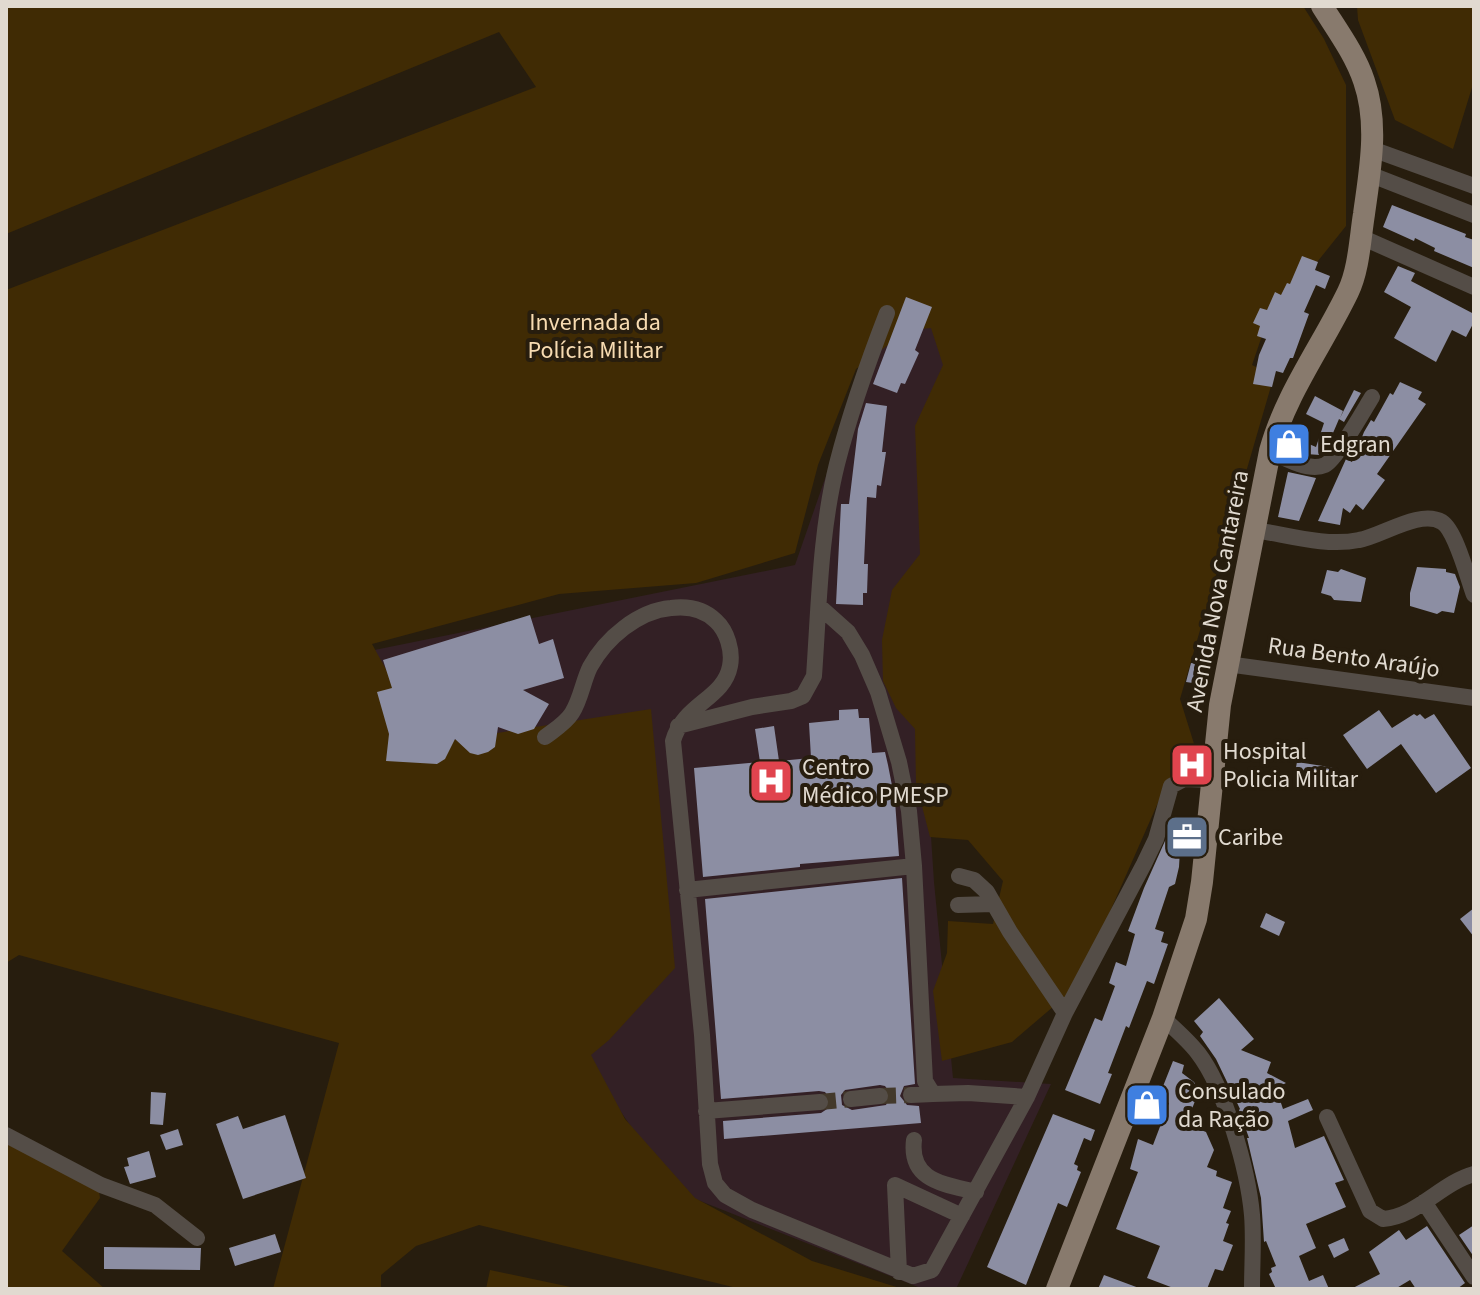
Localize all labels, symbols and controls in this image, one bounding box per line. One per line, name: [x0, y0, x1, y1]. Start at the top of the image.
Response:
park label: Invernada da Polícia Militar: [527, 305, 663, 368]
shop icon: Edgran: [1265, 420, 1313, 468]
place label: Edgran: [1320, 427, 1391, 462]
street label: Avenida Nova Cantareira: [1177, 467, 1258, 715]
street label: Rua Bento Araújo: [1266, 628, 1442, 687]
place label: Hospital Policia Militar: [1223, 734, 1359, 797]
hospital icon: Hospital Policia Militar: [1168, 741, 1216, 789]
place label: Centro Médico PMESP: [802, 750, 949, 813]
hospital icon: Centro Médico PMESP: [747, 757, 795, 805]
office icon: Caribe: [1163, 813, 1211, 861]
place label: Caribe: [1218, 820, 1283, 855]
place label: Consulado da Ração: [1178, 1074, 1286, 1137]
shop icon: Consulado da Ração: [1123, 1081, 1171, 1129]

